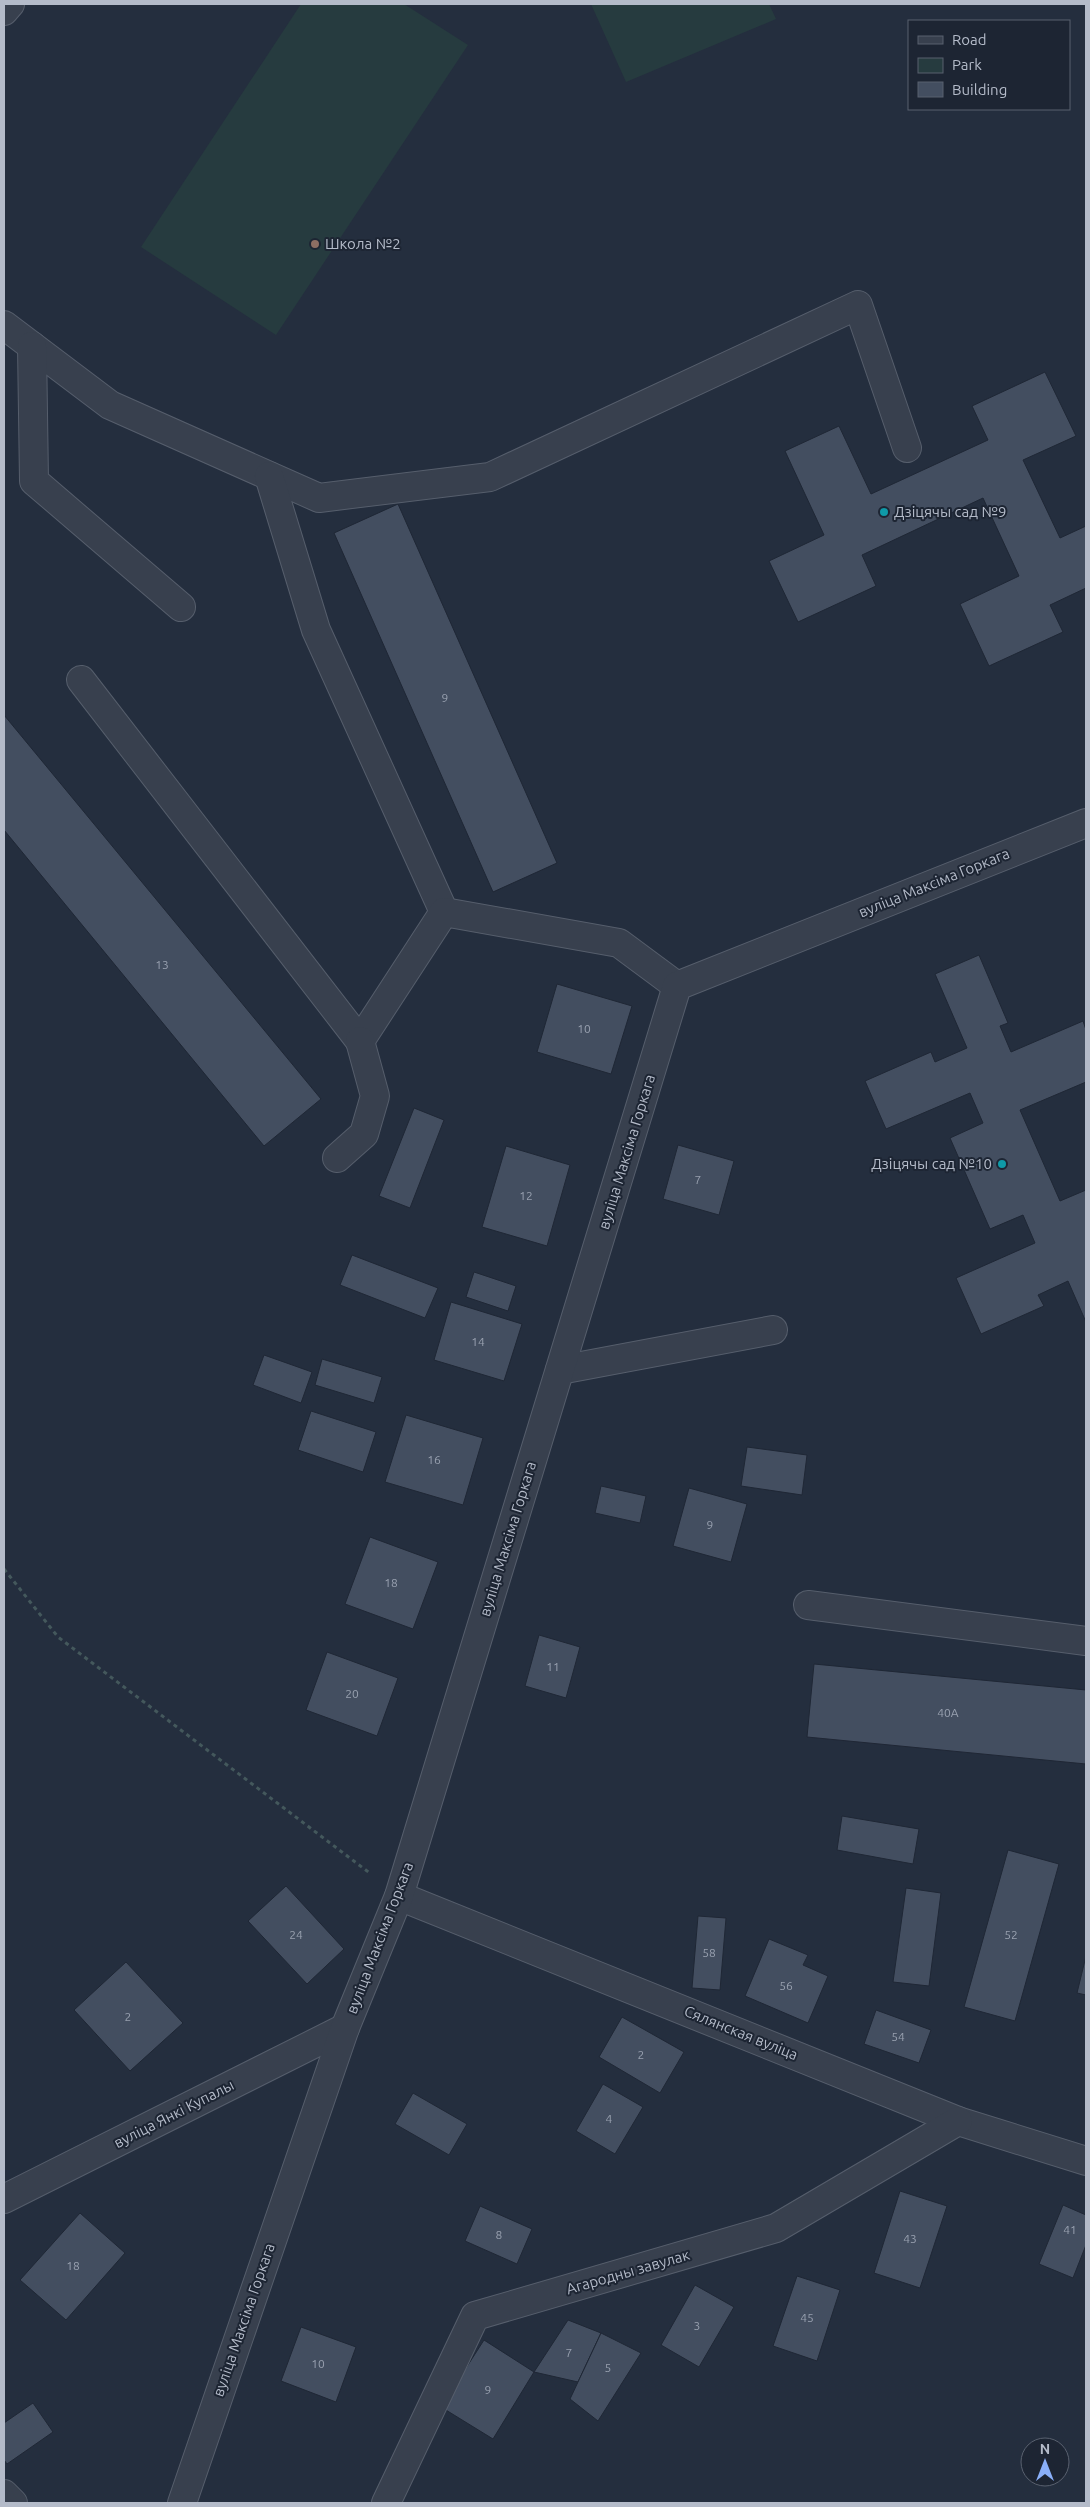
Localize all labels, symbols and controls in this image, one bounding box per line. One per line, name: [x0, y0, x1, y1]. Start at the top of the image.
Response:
legend: [908, 20, 1070, 110]
text: Road: [952, 31, 987, 48]
text: Park: [952, 56, 982, 73]
text: Building: [952, 81, 1007, 98]
place label: Школа №2: [325, 235, 401, 252]
marker: Школа №2: [309, 238, 321, 250]
place label: Дзіцячы сад №9: [894, 503, 1006, 520]
marker: Дзіцячы сад №9: [878, 506, 890, 518]
house number: 9: [442, 691, 448, 704]
street label: вуліца Максіма Горкага: [856, 844, 1012, 921]
house number: 13: [155, 958, 169, 971]
house number: 10: [577, 1022, 591, 1035]
street label: вуліца Максіма Горкага: [595, 1072, 658, 1231]
place label: Дзіцячы сад №10: [871, 1155, 992, 1172]
marker: Дзіцячы сад №10: [996, 1158, 1008, 1170]
house number: 7: [695, 1173, 701, 1186]
house number: 12: [519, 1189, 533, 1202]
house number: 14: [471, 1335, 485, 1348]
house number: 16: [427, 1453, 441, 1466]
street label: вуліца Максіма Горкага: [476, 1459, 539, 1618]
house number: 9: [707, 1518, 713, 1531]
house number: 18: [384, 1576, 398, 1589]
house number: 11: [546, 1660, 560, 1673]
house number: 20: [345, 1687, 359, 1700]
house number: 40А: [937, 1706, 959, 1719]
street label: вуліца Максіма Горкага: [343, 1860, 416, 2016]
house number: 24: [289, 1928, 303, 1941]
house number: 52: [1004, 1928, 1018, 1941]
house number: 58: [702, 1946, 716, 1959]
house number: 56: [779, 1979, 793, 1992]
street label: Сялянская вуліца: [682, 2002, 800, 2063]
house number: 2: [125, 2010, 131, 2023]
house number: 54: [891, 2030, 905, 2043]
house number: 2: [638, 2048, 644, 2061]
street label: вуліца Янкі Купалы: [111, 2076, 237, 2151]
house number: 4: [606, 2112, 613, 2125]
house number: 41: [1063, 2223, 1077, 2236]
house number: 8: [496, 2228, 503, 2241]
house number: 43: [903, 2232, 917, 2245]
street label: вуліца Максіма Горкага: [209, 2241, 278, 2399]
street label: Агародны завулак: [564, 2246, 692, 2297]
house number: 18: [66, 2259, 80, 2272]
house number: 45: [800, 2311, 814, 2324]
house number: 3: [694, 2319, 700, 2332]
house number: 7: [566, 2346, 572, 2359]
house number: 10: [311, 2357, 325, 2370]
house number: 5: [605, 2361, 611, 2374]
house number: 9: [485, 2383, 491, 2396]
north arrow: [1020, 2437, 1070, 2487]
text: N: [1040, 2441, 1050, 2457]

